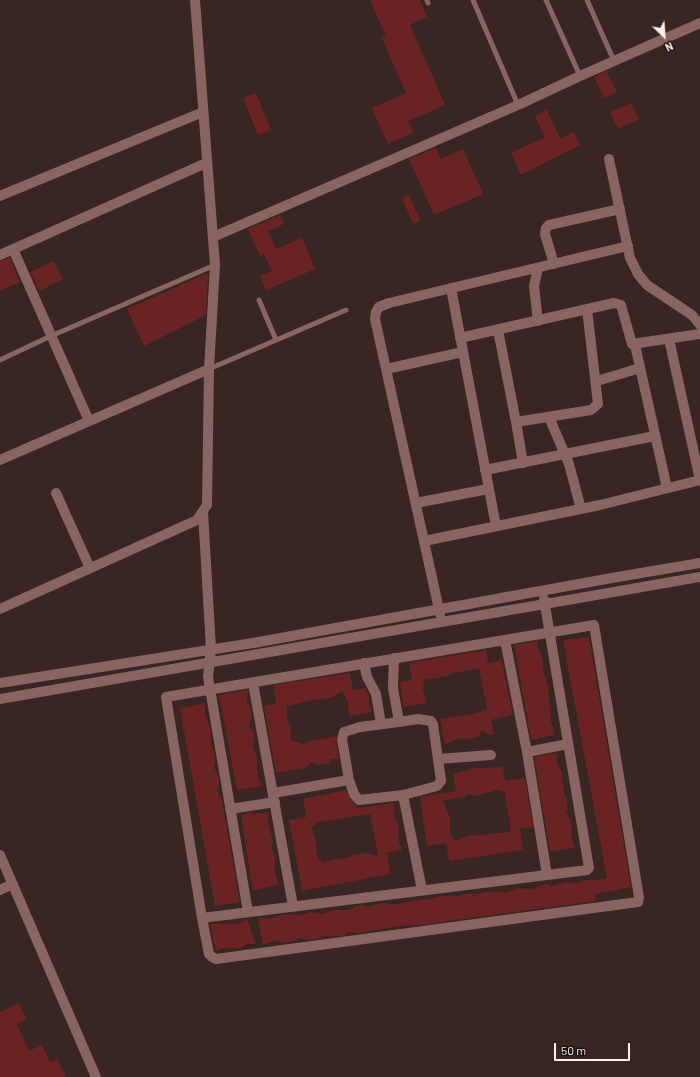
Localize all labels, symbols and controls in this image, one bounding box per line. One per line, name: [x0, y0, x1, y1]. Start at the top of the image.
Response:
north arrow: [644, 16, 684, 56]
text: N: [663, 40, 675, 55]
scale bar: [556, 1035, 632, 1061]
text: 50 m: [561, 1043, 586, 1057]

